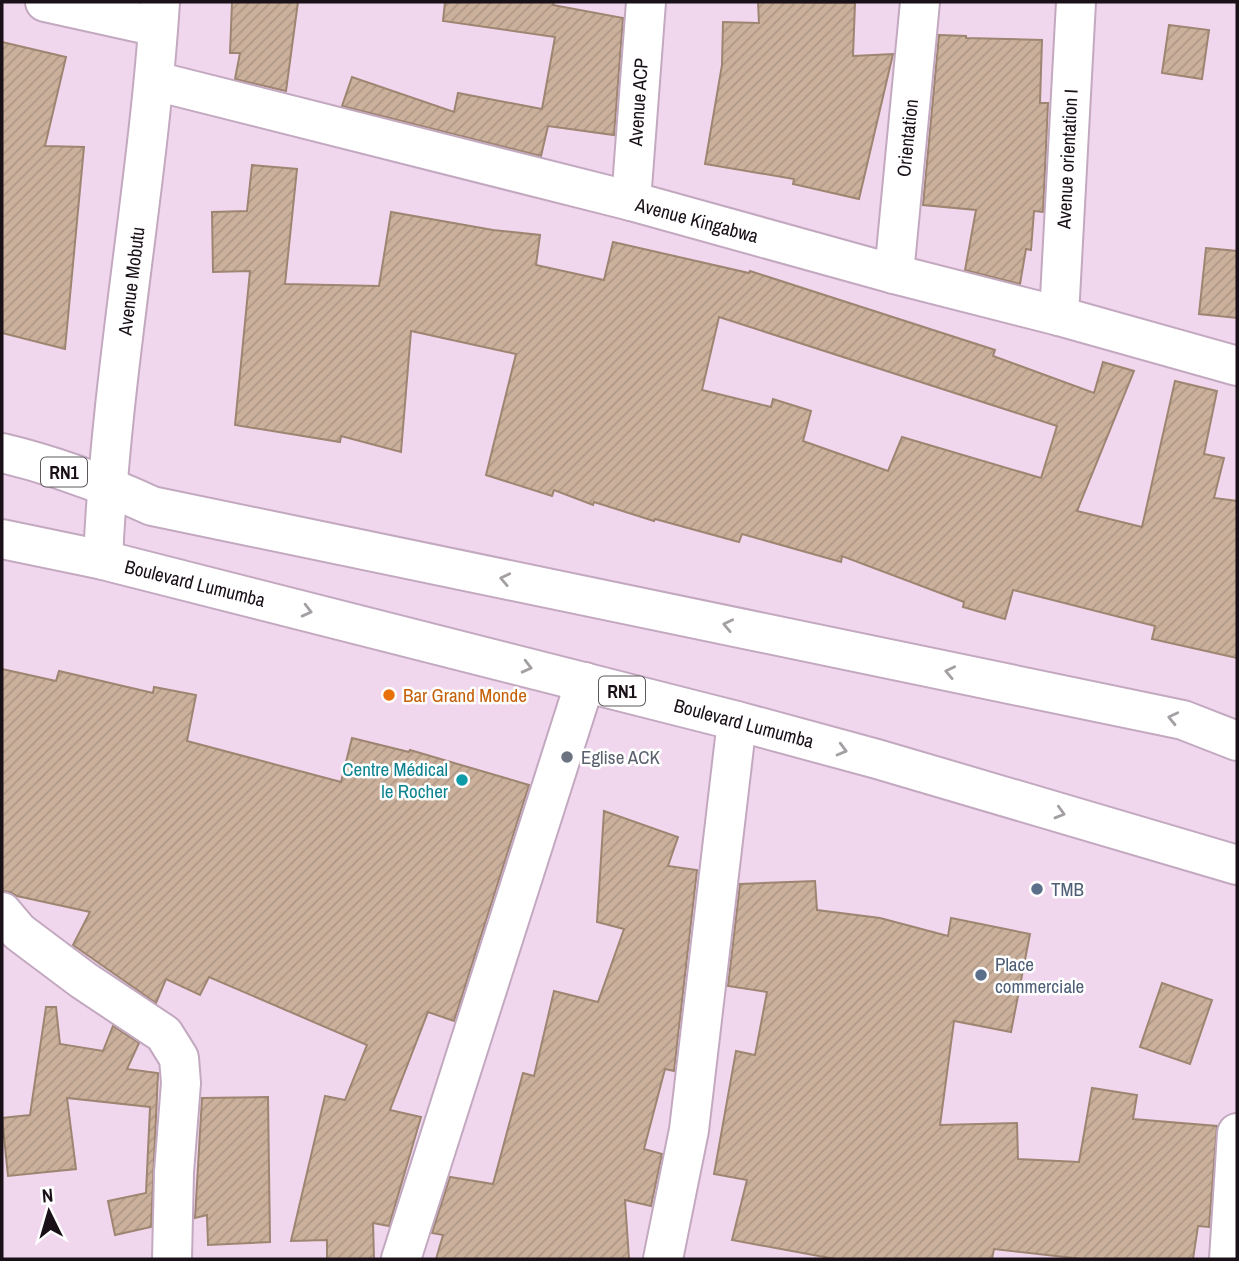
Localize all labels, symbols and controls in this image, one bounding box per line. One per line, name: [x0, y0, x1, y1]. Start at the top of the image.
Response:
street label: Avenue ACP: [622, 57, 654, 148]
street label: Avenue orientation I: [1050, 88, 1084, 231]
street label: Orientation: [890, 98, 924, 178]
street label: Avenue Kingabwa: [632, 191, 762, 249]
street label: Avenue Mobutu: [111, 225, 151, 338]
road number: RN1: [41, 458, 87, 486]
street label: Boulevard Lumumba: [122, 553, 268, 613]
one-way arrow: [499, 573, 511, 588]
one-way arrow: [300, 603, 312, 617]
one-way arrow: [722, 619, 734, 634]
one-way arrow: [521, 659, 533, 673]
one-way arrow: [944, 665, 956, 680]
road number: RN1: [599, 676, 645, 706]
place label: Bar Grand Monde: [403, 682, 527, 708]
marker: Bar Grand Monde: [381, 687, 397, 703]
street label: Boulevard Lumumba: [671, 692, 817, 754]
one-way arrow: [1167, 712, 1179, 727]
one-way arrow: [836, 741, 848, 756]
place label: Eglise ACK: [581, 744, 660, 770]
marker: Eglise ACK: [559, 749, 575, 765]
place label: Centre Médical le Rocher: [342, 756, 449, 804]
marker: Centre Médical le Rocher: [454, 772, 470, 788]
one-way arrow: [1054, 805, 1066, 820]
place label: TMB: [1051, 876, 1084, 902]
marker: TMB: [1029, 881, 1045, 897]
place label: Place commerciale: [995, 951, 1084, 999]
marker: Place commerciale: [973, 967, 989, 983]
north arrow: [14, 1177, 84, 1247]
text: N: [41, 1182, 54, 1209]

